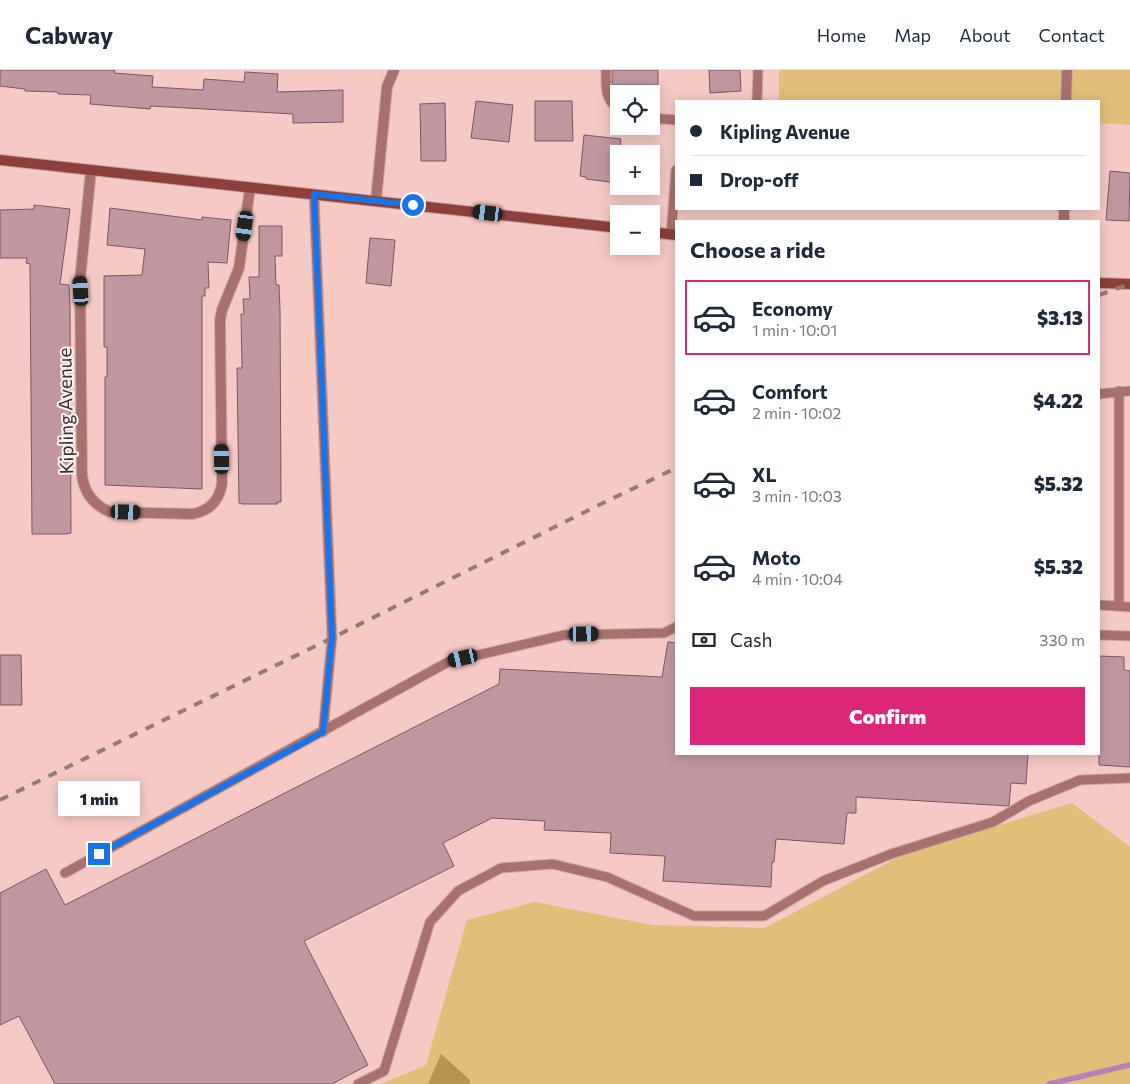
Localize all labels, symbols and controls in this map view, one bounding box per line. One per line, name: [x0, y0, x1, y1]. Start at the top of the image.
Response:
text: Cabway: [25, 20, 113, 49]
text: Home: [817, 24, 866, 46]
text: Map: [894, 24, 931, 46]
text: About: [959, 24, 1011, 46]
text: Contact: [1039, 24, 1105, 46]
map controls: [610, 85, 660, 255]
button: locate: [610, 85, 660, 135]
text: Kipling Avenue: [720, 120, 850, 143]
button: +: [610, 145, 660, 195]
text: Drop-off: [720, 168, 799, 191]
route start: [402, 194, 424, 216]
car: [472, 204, 503, 222]
button: −: [610, 205, 660, 255]
car: [235, 210, 254, 242]
text: Choose a ride: [690, 236, 825, 263]
car: [72, 276, 89, 306]
icon: car: [692, 295, 737, 340]
text: Economy: [752, 297, 833, 320]
text: $3.13: [1037, 306, 1083, 329]
text: 1 min · 10:01: [752, 320, 837, 339]
street label: Kipling Avenue: [52, 347, 78, 475]
icon: car: [692, 378, 737, 423]
text: Comfort: [752, 380, 828, 403]
text: $4.22: [1033, 389, 1083, 412]
text: 2 min · 10:02: [752, 403, 841, 422]
car: [214, 444, 229, 474]
icon: car: [692, 461, 737, 506]
text: XL: [752, 463, 777, 486]
text: $5.32: [1034, 472, 1083, 495]
text: 3 min · 10:03: [752, 486, 842, 505]
car: [110, 504, 141, 520]
icon: car: [692, 544, 737, 589]
text: Moto: [752, 546, 801, 569]
text: $5.32: [1034, 555, 1083, 578]
text: 4 min · 10:04: [752, 569, 843, 588]
car: [568, 626, 599, 642]
icon: cash: [690, 626, 718, 654]
text: Cash: [730, 628, 772, 651]
text: 330 m: [1039, 630, 1085, 649]
car: [446, 647, 479, 669]
button: Confirm: [690, 687, 1085, 745]
callout: 1 min: [58, 782, 140, 816]
text: 1 min: [80, 789, 118, 808]
route end: [88, 843, 110, 865]

